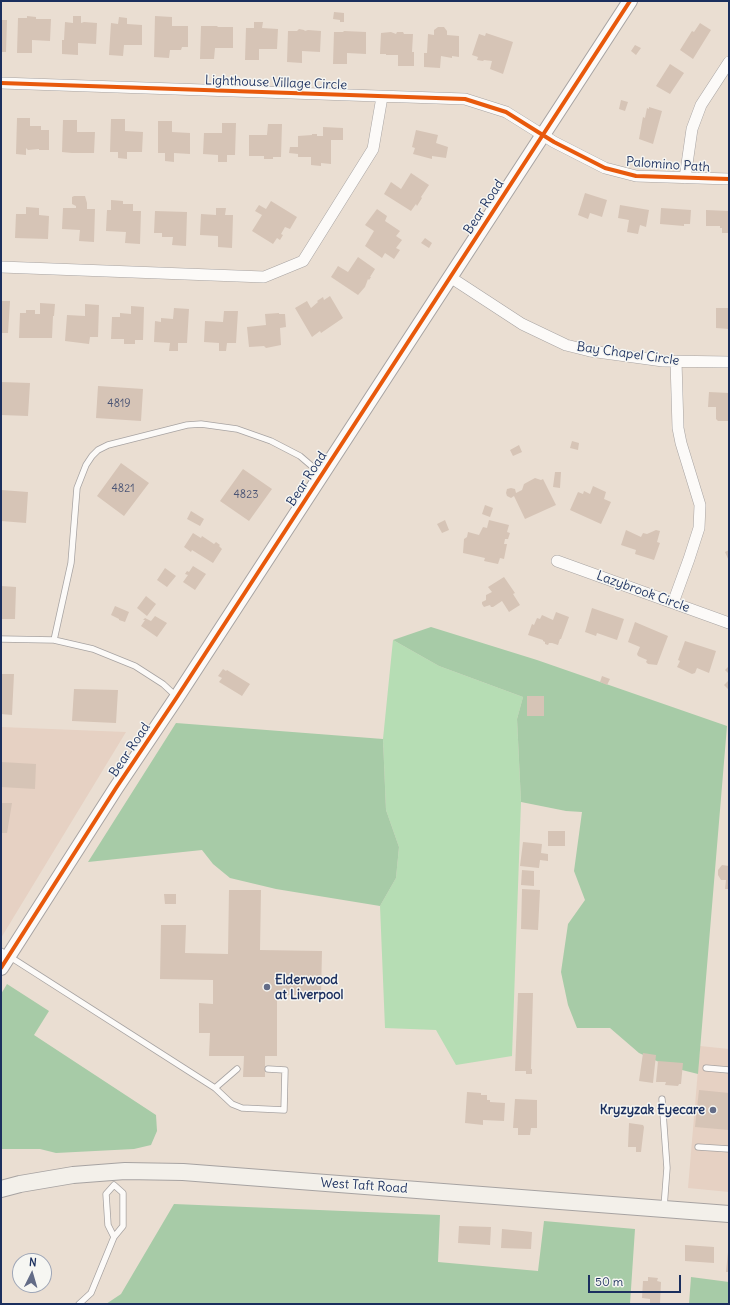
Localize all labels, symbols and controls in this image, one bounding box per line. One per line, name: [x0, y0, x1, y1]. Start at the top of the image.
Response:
street label: Lighthouse Village Circle: [205, 73, 347, 93]
street label: Palomino Path: [625, 154, 711, 176]
street label: Bear Road: [461, 177, 507, 237]
street label: Bay Chapel Circle: [576, 339, 680, 369]
house number: 4819: [107, 397, 131, 411]
street label: Bear Road: [284, 449, 330, 509]
house number: 4821: [111, 482, 135, 496]
house number: 4823: [234, 488, 258, 502]
street label: Lazybrook Circle: [594, 568, 692, 616]
street label: Bear Road: [106, 720, 154, 780]
place label: Elderwood at Liverpool: [275, 972, 343, 1003]
marker: Elderwood at Liverpool: [262, 982, 272, 992]
place label: Kryzyzak Eyecare: [600, 1102, 705, 1118]
marker: Kryzyzak Eyecare: [708, 1105, 718, 1115]
street label: West Taft Road: [320, 1175, 408, 1197]
north arrow: [12, 1253, 52, 1293]
text: N: [29, 1255, 37, 1269]
scale bar: [590, 1267, 683, 1293]
text: 50 m: [595, 1274, 623, 1289]

